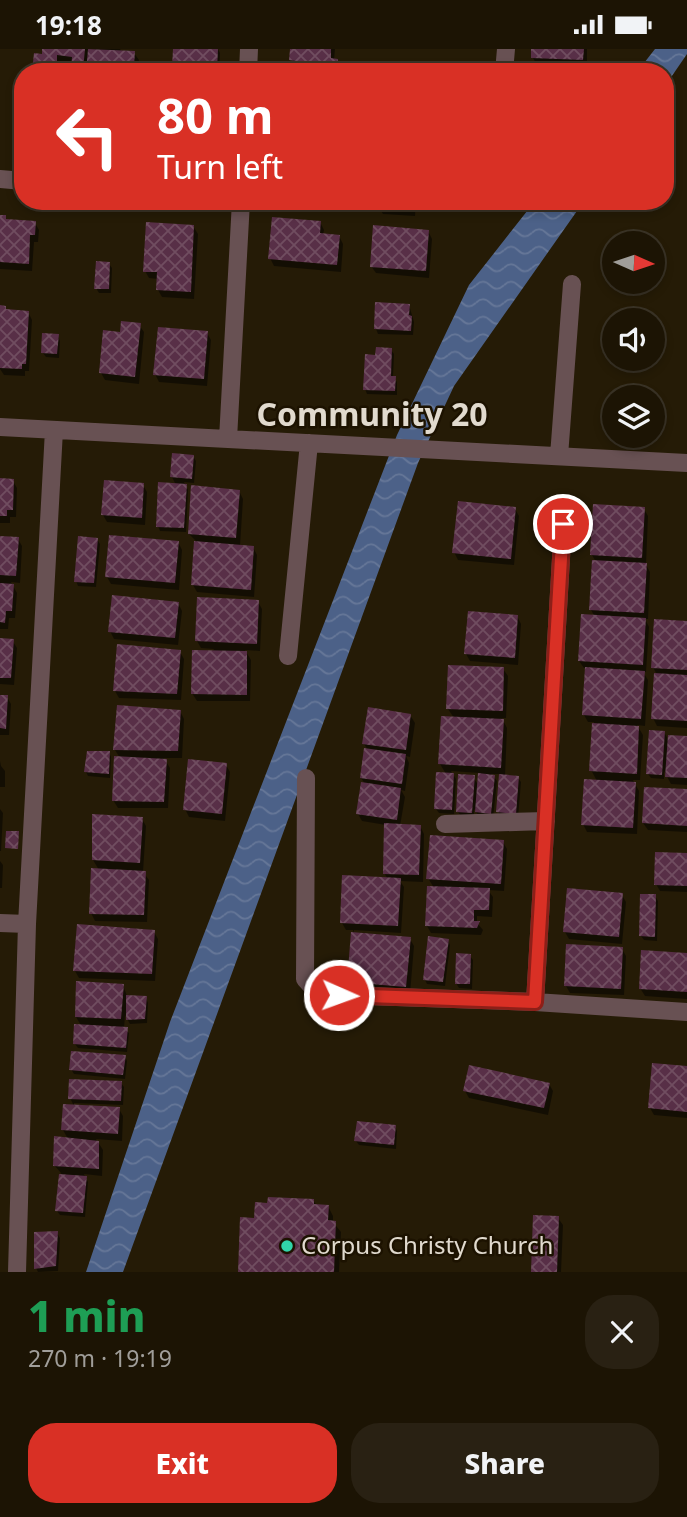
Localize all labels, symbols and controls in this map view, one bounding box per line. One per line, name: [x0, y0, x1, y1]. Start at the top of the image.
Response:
text: 19:18: [35, 7, 102, 43]
text: 80 m: [157, 82, 274, 148]
icon: left: [42, 91, 133, 182]
text: Turn left: [157, 145, 283, 188]
north arrow: [602, 231, 665, 294]
map controls: [602, 231, 665, 448]
button: sound: [602, 308, 665, 371]
button: layers: [602, 385, 665, 448]
district label: Community 20: [256, 392, 488, 435]
pin: [533, 494, 593, 554]
icon: arrive: [544, 505, 582, 543]
position arrow: [302, 958, 376, 1032]
place label: Corpus Christy Church: [301, 1228, 553, 1261]
marker: Corpus Christy Church: [279, 1238, 295, 1254]
text: 1 min: [28, 1287, 145, 1344]
button: close: [585, 1295, 659, 1369]
text: 270 m · 19:19: [28, 1342, 172, 1374]
button: Exit: [28, 1423, 337, 1503]
button: Share: [351, 1423, 659, 1503]

